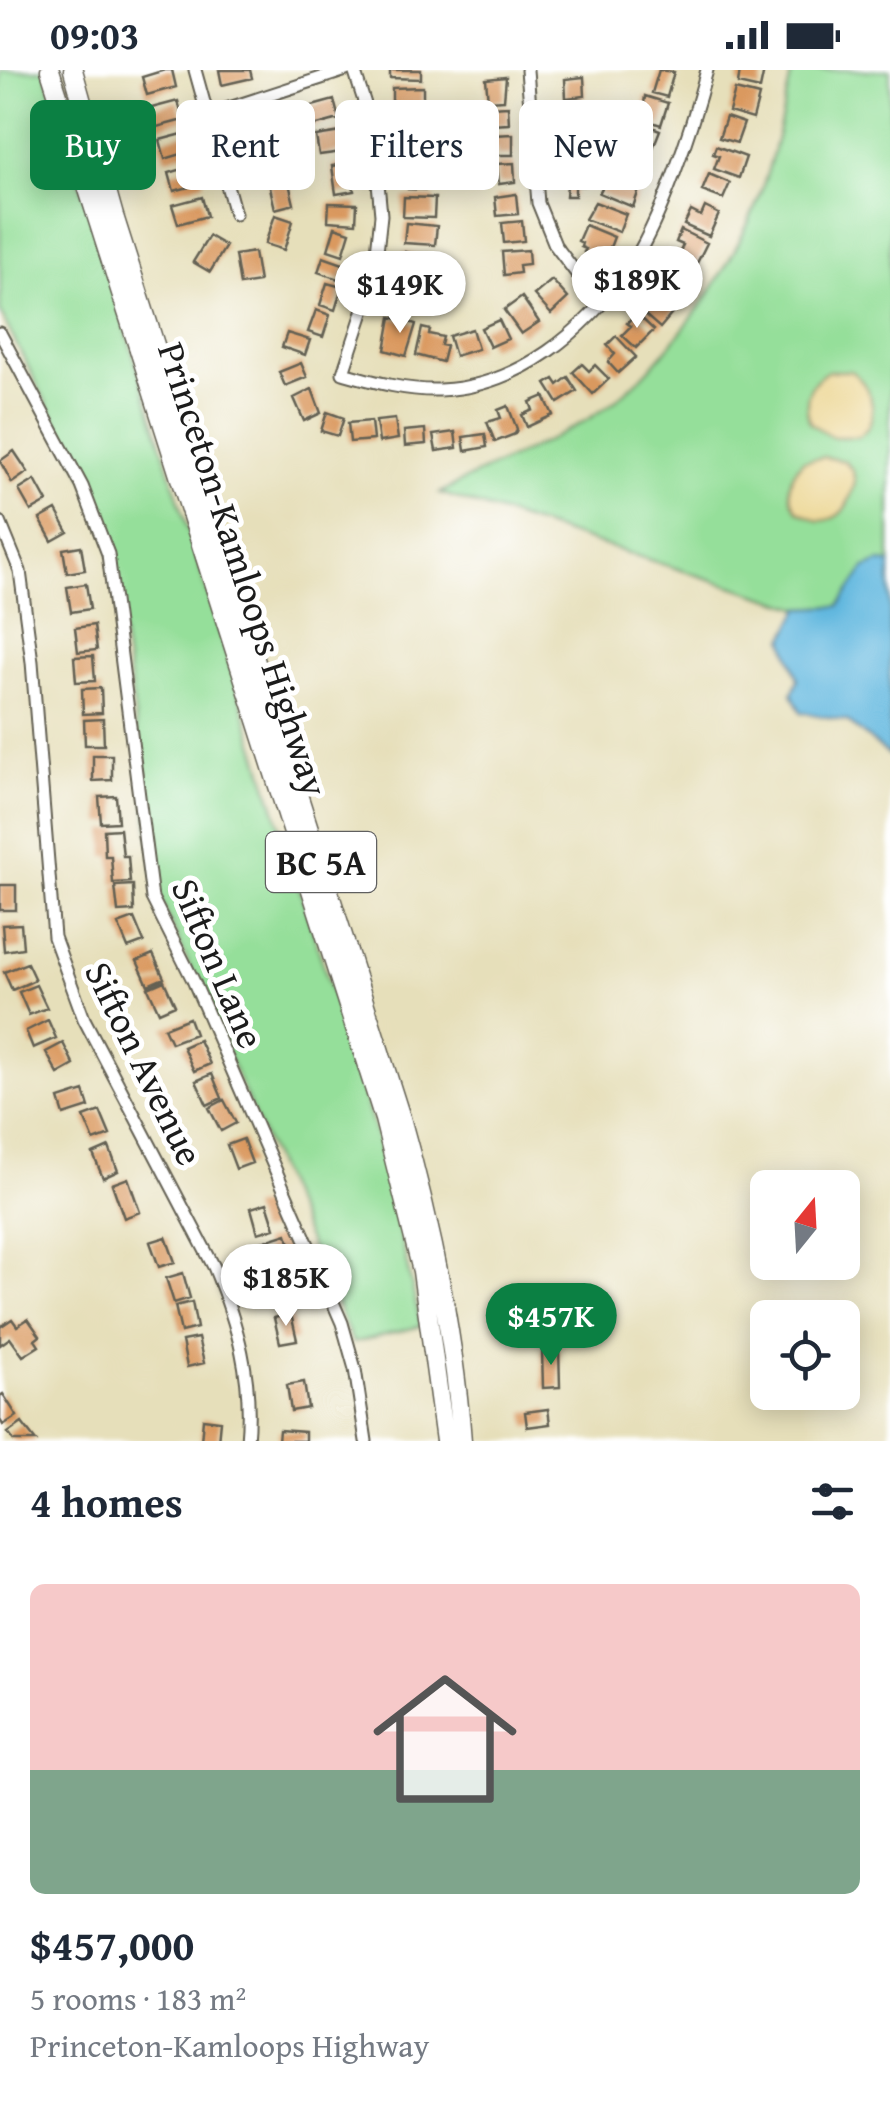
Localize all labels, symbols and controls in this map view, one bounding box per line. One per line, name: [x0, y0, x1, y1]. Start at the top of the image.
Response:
text: 09:03: [50, 7, 140, 63]
chip: Buy: [30, 100, 156, 190]
chip: Rent: [176, 100, 315, 190]
chip: Filters: [335, 100, 499, 190]
chip: New: [519, 100, 653, 190]
pin: $189K: [567, 246, 707, 331]
pin: $149K: [330, 251, 470, 336]
text: $189K: [594, 255, 680, 302]
text: $149K: [357, 260, 443, 307]
street label: Princeton-Kamloops Highway: [144, 335, 344, 803]
road number: BC 5A: [266, 832, 376, 892]
street label: Sifton Lane: [158, 869, 280, 1057]
street label: Sifton Avenue: [71, 952, 219, 1174]
north arrow: [750, 1170, 860, 1280]
map controls: [750, 1170, 860, 1410]
pin: $185K: [216, 1244, 356, 1329]
text: $185K: [243, 1253, 329, 1300]
pin: $457K: [481, 1283, 621, 1368]
text: $457K: [508, 1292, 594, 1339]
button: locate: [750, 1300, 860, 1410]
text: 4 homes: [30, 1471, 183, 1532]
icon: filters: [805, 1474, 860, 1529]
icon: home: [355, 1649, 535, 1829]
text: $457,000: [30, 1914, 194, 1975]
text: 5 rooms · 183 m²: [30, 1975, 246, 2022]
text: Princeton-Kamloops Highway: [30, 2022, 429, 2069]

